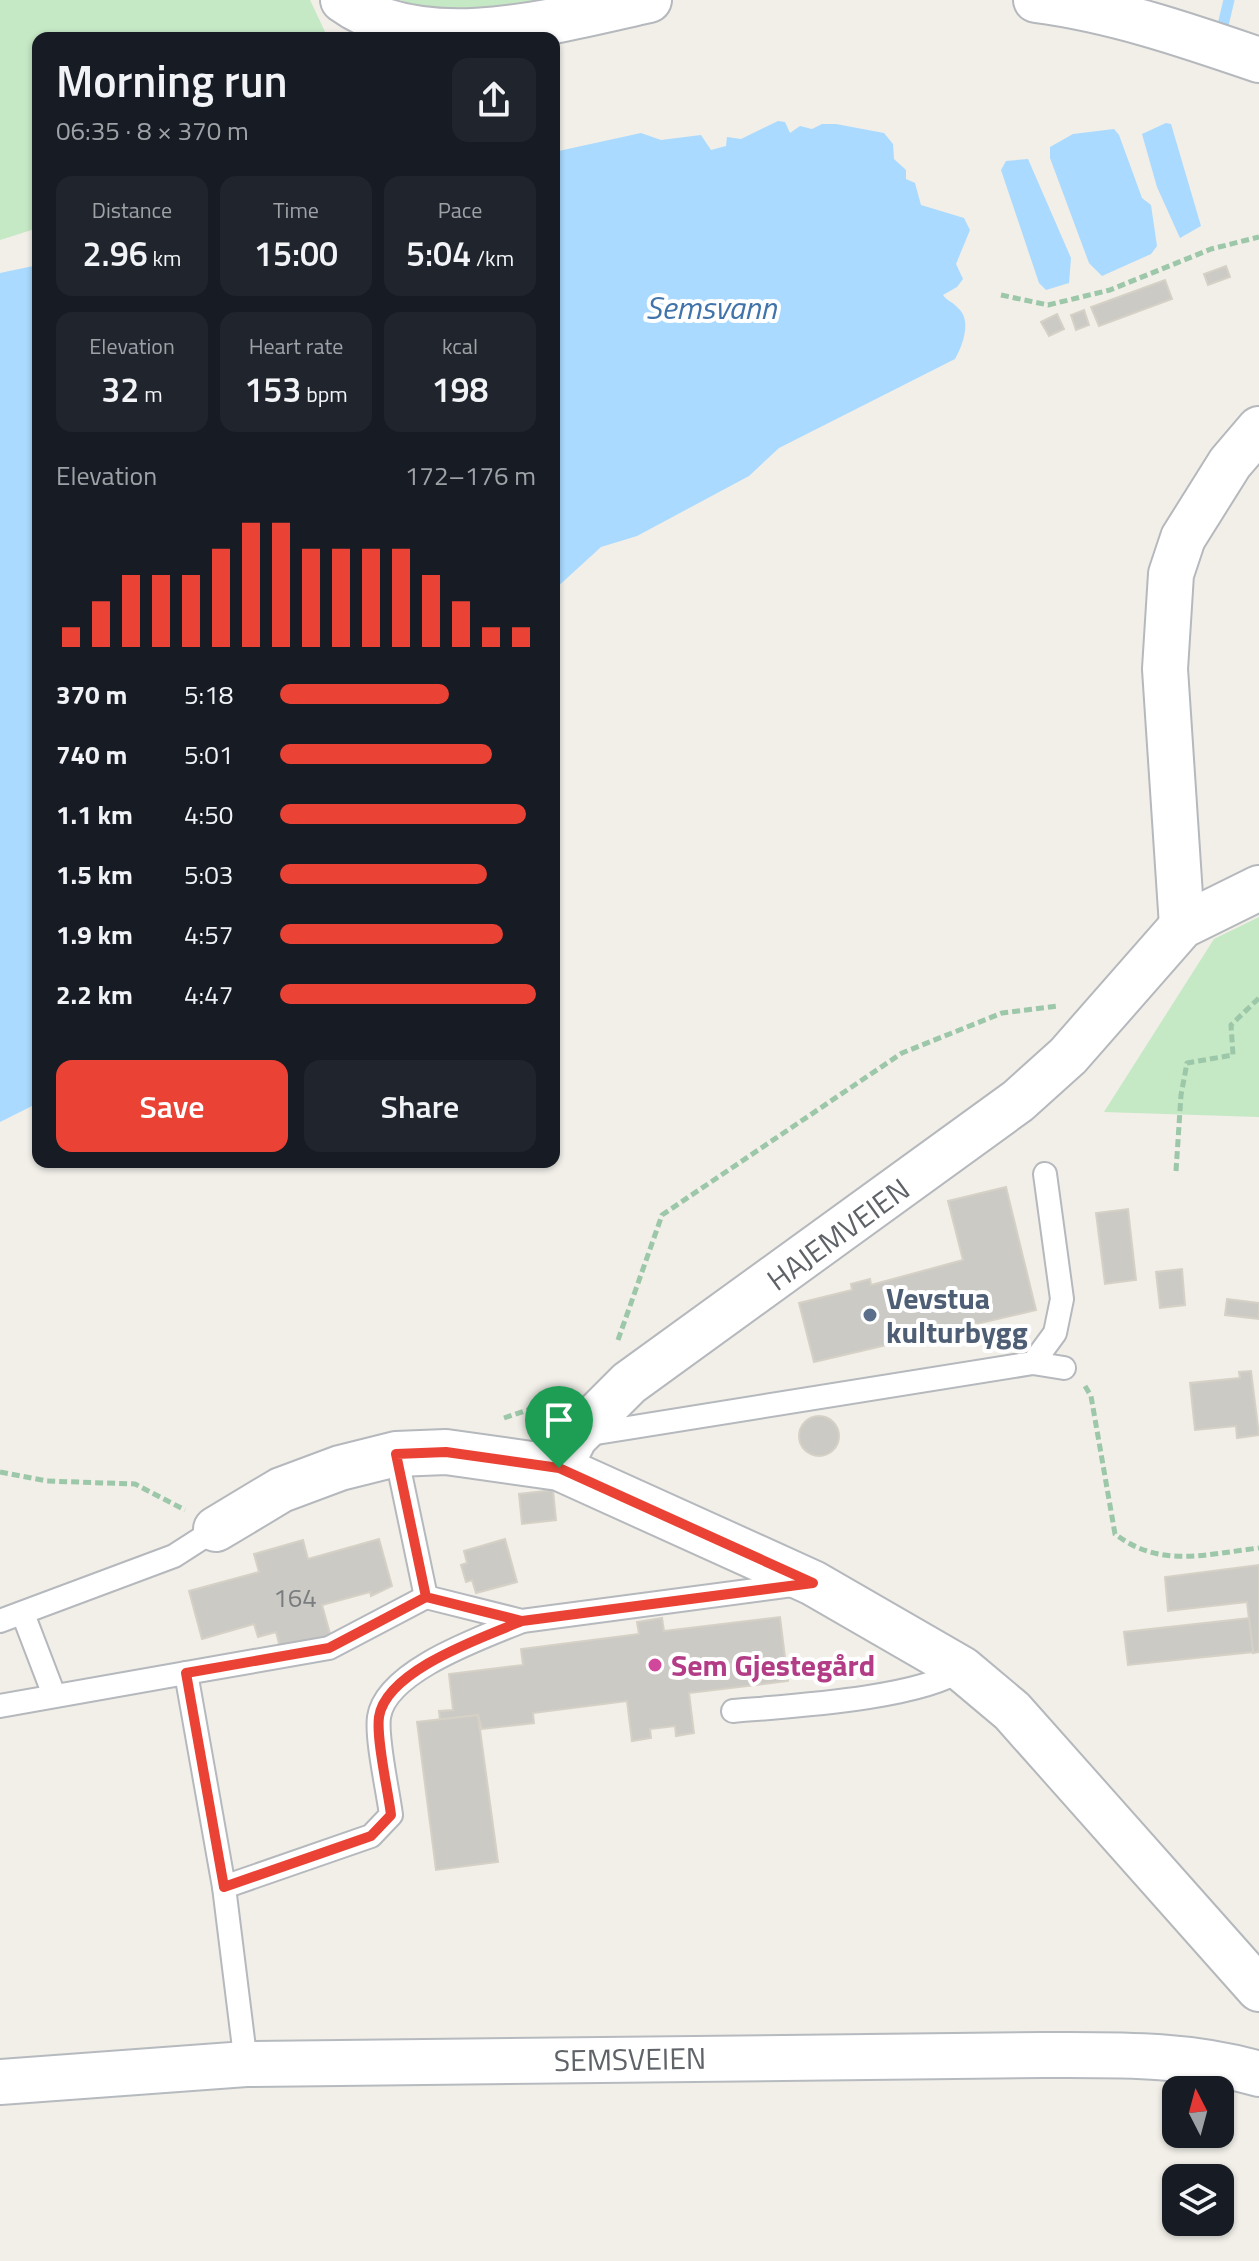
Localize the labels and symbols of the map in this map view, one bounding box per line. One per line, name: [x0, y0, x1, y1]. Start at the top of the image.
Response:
water label: Semsvann: [645, 283, 778, 331]
street label: HAJEMVEIEN: [757, 1166, 919, 1302]
place label: Vevstua kulturbygg: [886, 1275, 1028, 1355]
marker: Vevstua kulturbygg: [861, 1306, 879, 1324]
pin: [525, 1386, 593, 1468]
house number: 164: [273, 1578, 317, 1617]
place label: Sem Gjestegård: [671, 1642, 875, 1688]
marker: Sem Gjestegård: [646, 1656, 664, 1674]
street label: SEMSVEIEN: [553, 2035, 707, 2083]
north arrow: [1162, 2076, 1234, 2148]

